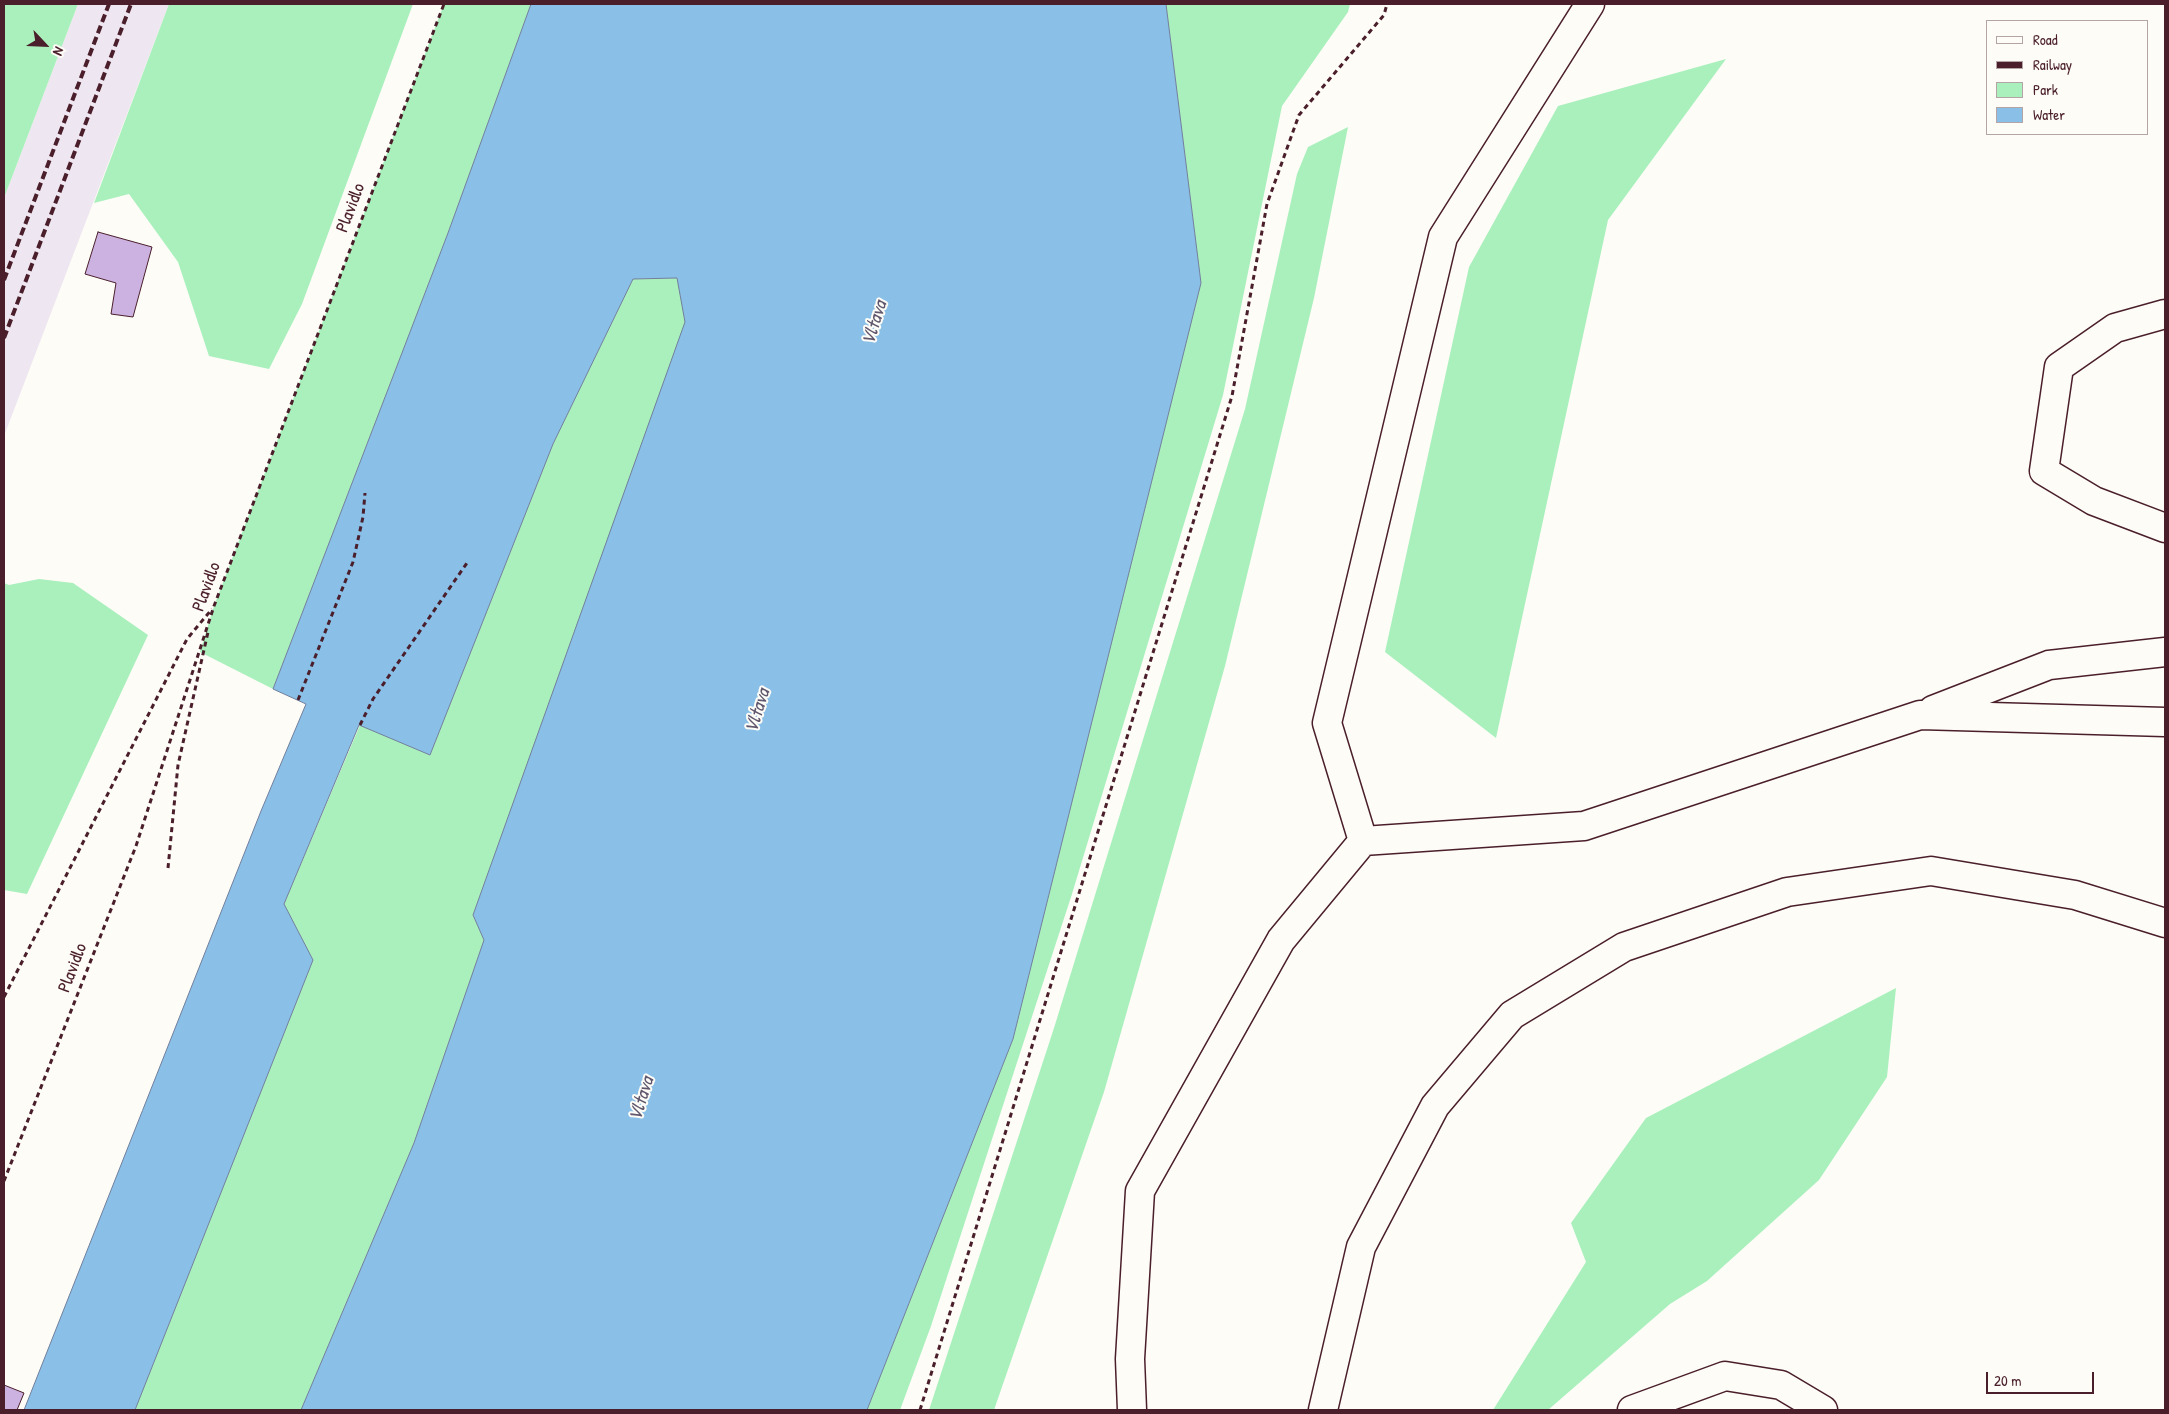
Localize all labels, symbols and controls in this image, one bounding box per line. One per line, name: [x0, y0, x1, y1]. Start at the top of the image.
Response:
north arrow: [20, 20, 70, 70]
legend: [1986, 20, 2149, 135]
text: Road: [2033, 29, 2058, 50]
text: N: [49, 44, 69, 59]
text: Railway: [2033, 54, 2072, 75]
text: Park: [2033, 79, 2058, 100]
text: Water: [2033, 104, 2065, 125]
street label: Plavidlo: [332, 180, 370, 236]
water label: Vltava: [858, 298, 892, 348]
street label: Plavidlo: [188, 559, 226, 615]
water label: Vltava: [741, 686, 775, 736]
street label: Plavidlo: [54, 940, 92, 996]
water label: Vltava: [625, 1074, 659, 1124]
scale bar: [1989, 1362, 2096, 1394]
text: 20 m: [1994, 1370, 2021, 1391]

